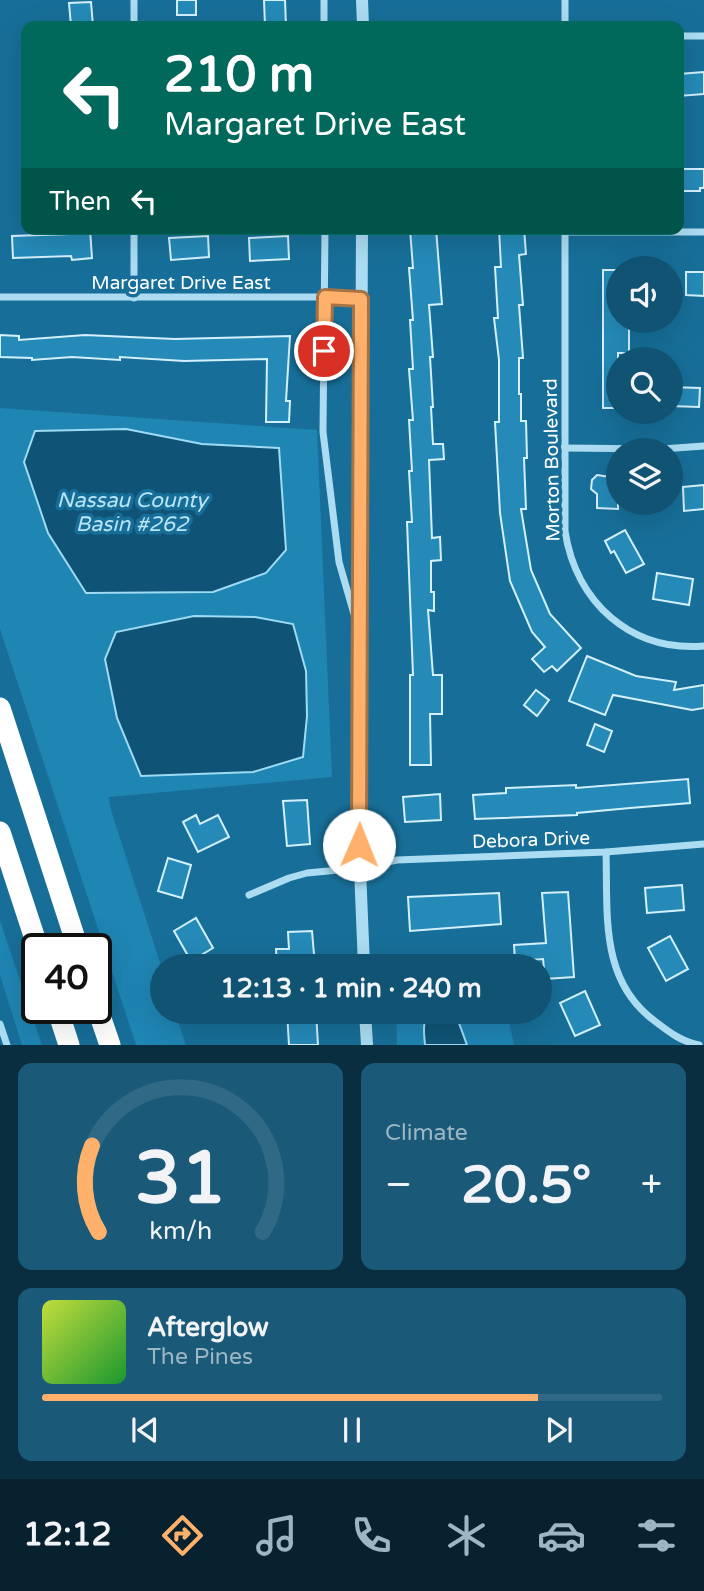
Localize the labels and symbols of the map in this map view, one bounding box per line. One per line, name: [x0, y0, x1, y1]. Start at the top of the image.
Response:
street label: Margaret Drive East: [91, 272, 271, 294]
pin: [294, 321, 354, 381]
street label: Morton Boulevard: [540, 378, 564, 542]
water label: Nassau County Basin #262: [57, 488, 210, 537]
position arrow: [322, 808, 396, 882]
street label: Debora Drive: [472, 827, 590, 853]
speed limit sign: 40: [21, 933, 112, 1024]

